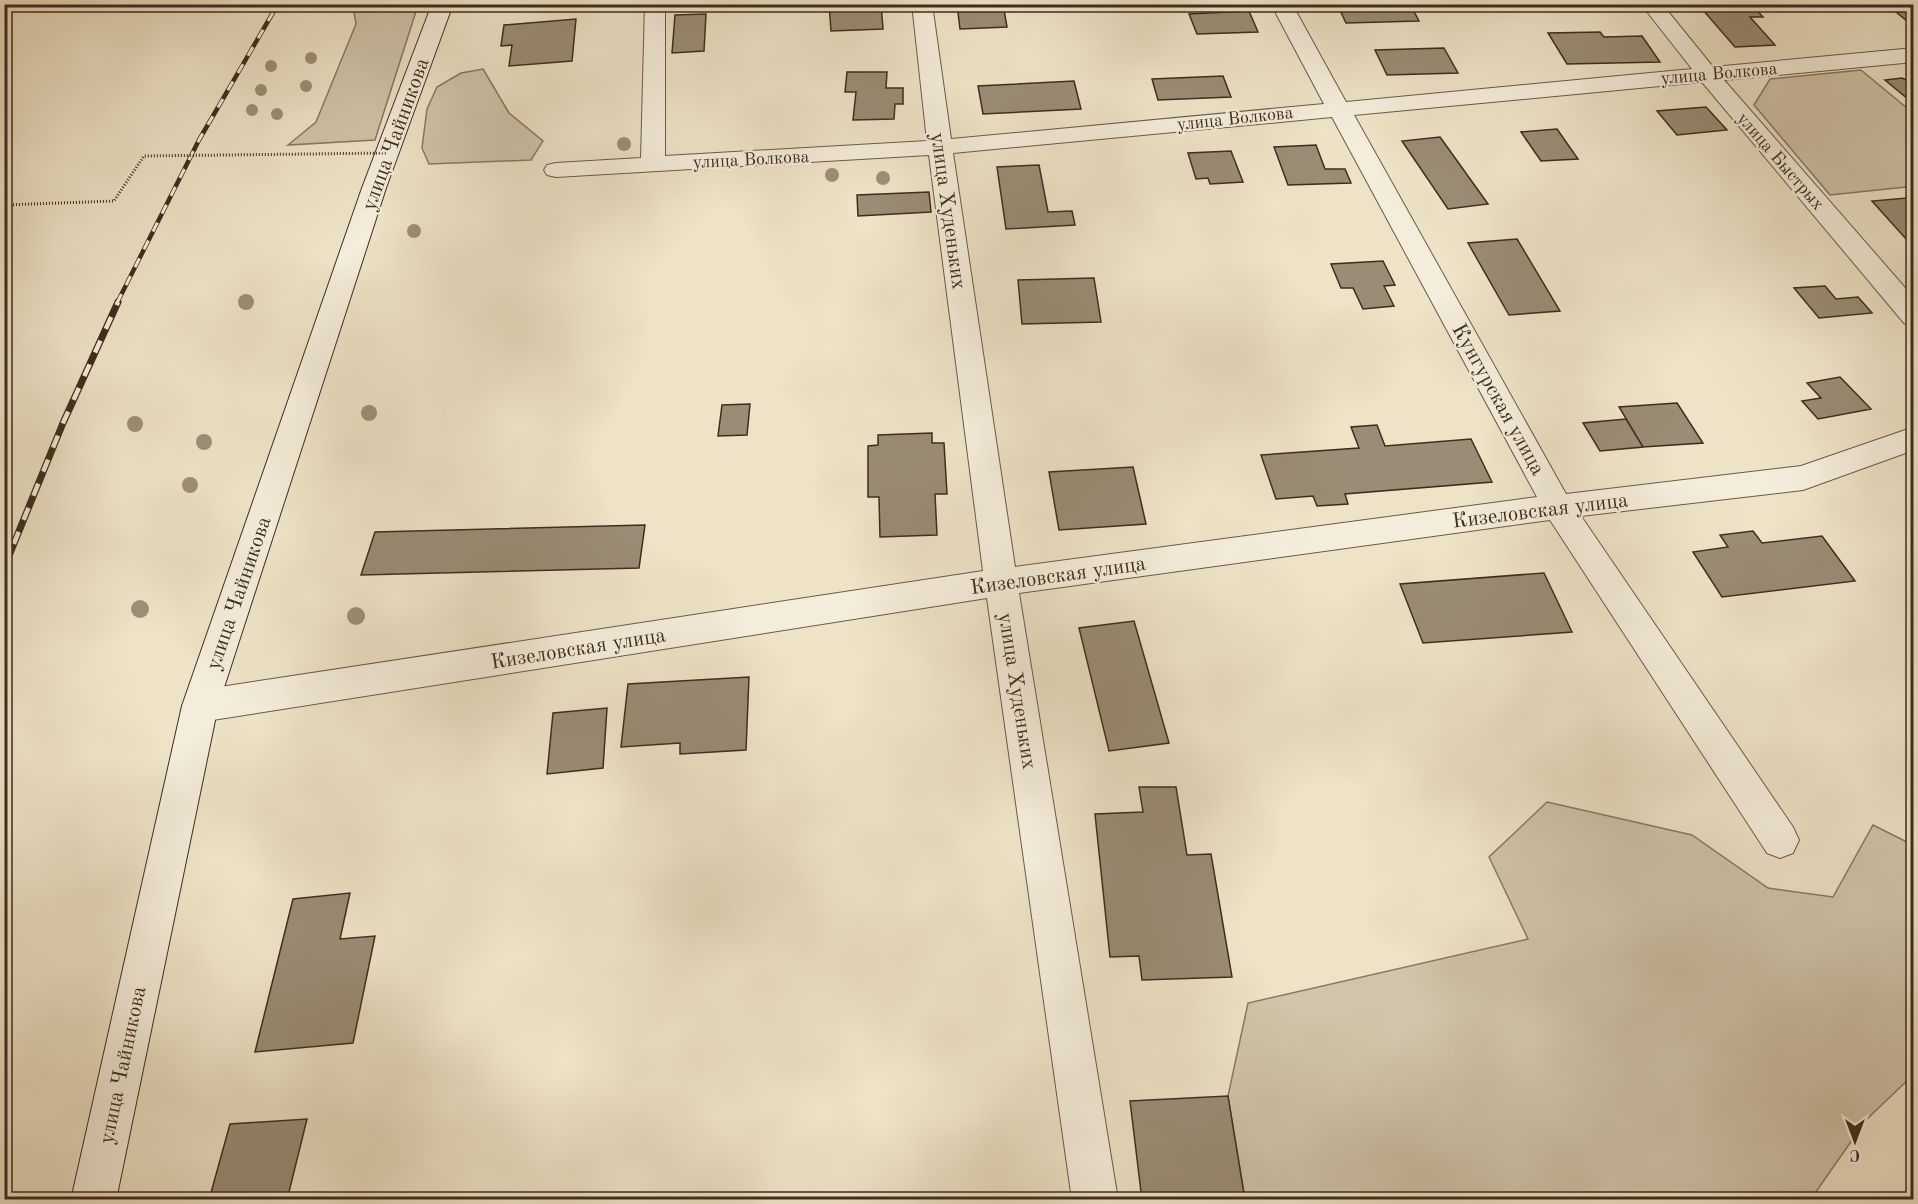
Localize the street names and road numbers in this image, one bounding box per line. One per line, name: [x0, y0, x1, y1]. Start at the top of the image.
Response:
street label: улица Чайникова: [359, 55, 434, 214]
street label: улица Волкова: [1660, 60, 1778, 88]
street label: улица Волкова: [1176, 104, 1294, 134]
street label: улица Быстрых: [1733, 109, 1827, 214]
street label: улица Худеньких: [926, 131, 969, 291]
street label: улица Волкова: [692, 148, 810, 172]
street label: Кунгурская улица: [1447, 320, 1548, 479]
street label: Кизеловская улица: [1451, 490, 1629, 533]
street label: улица Чайникова: [203, 514, 276, 673]
street label: Кизеловская улица: [969, 554, 1147, 599]
street label: улица Худеньких: [994, 611, 1039, 771]
street label: Кизеловская улица: [489, 625, 667, 674]
street label: улица Чайникова: [96, 984, 150, 1146]

